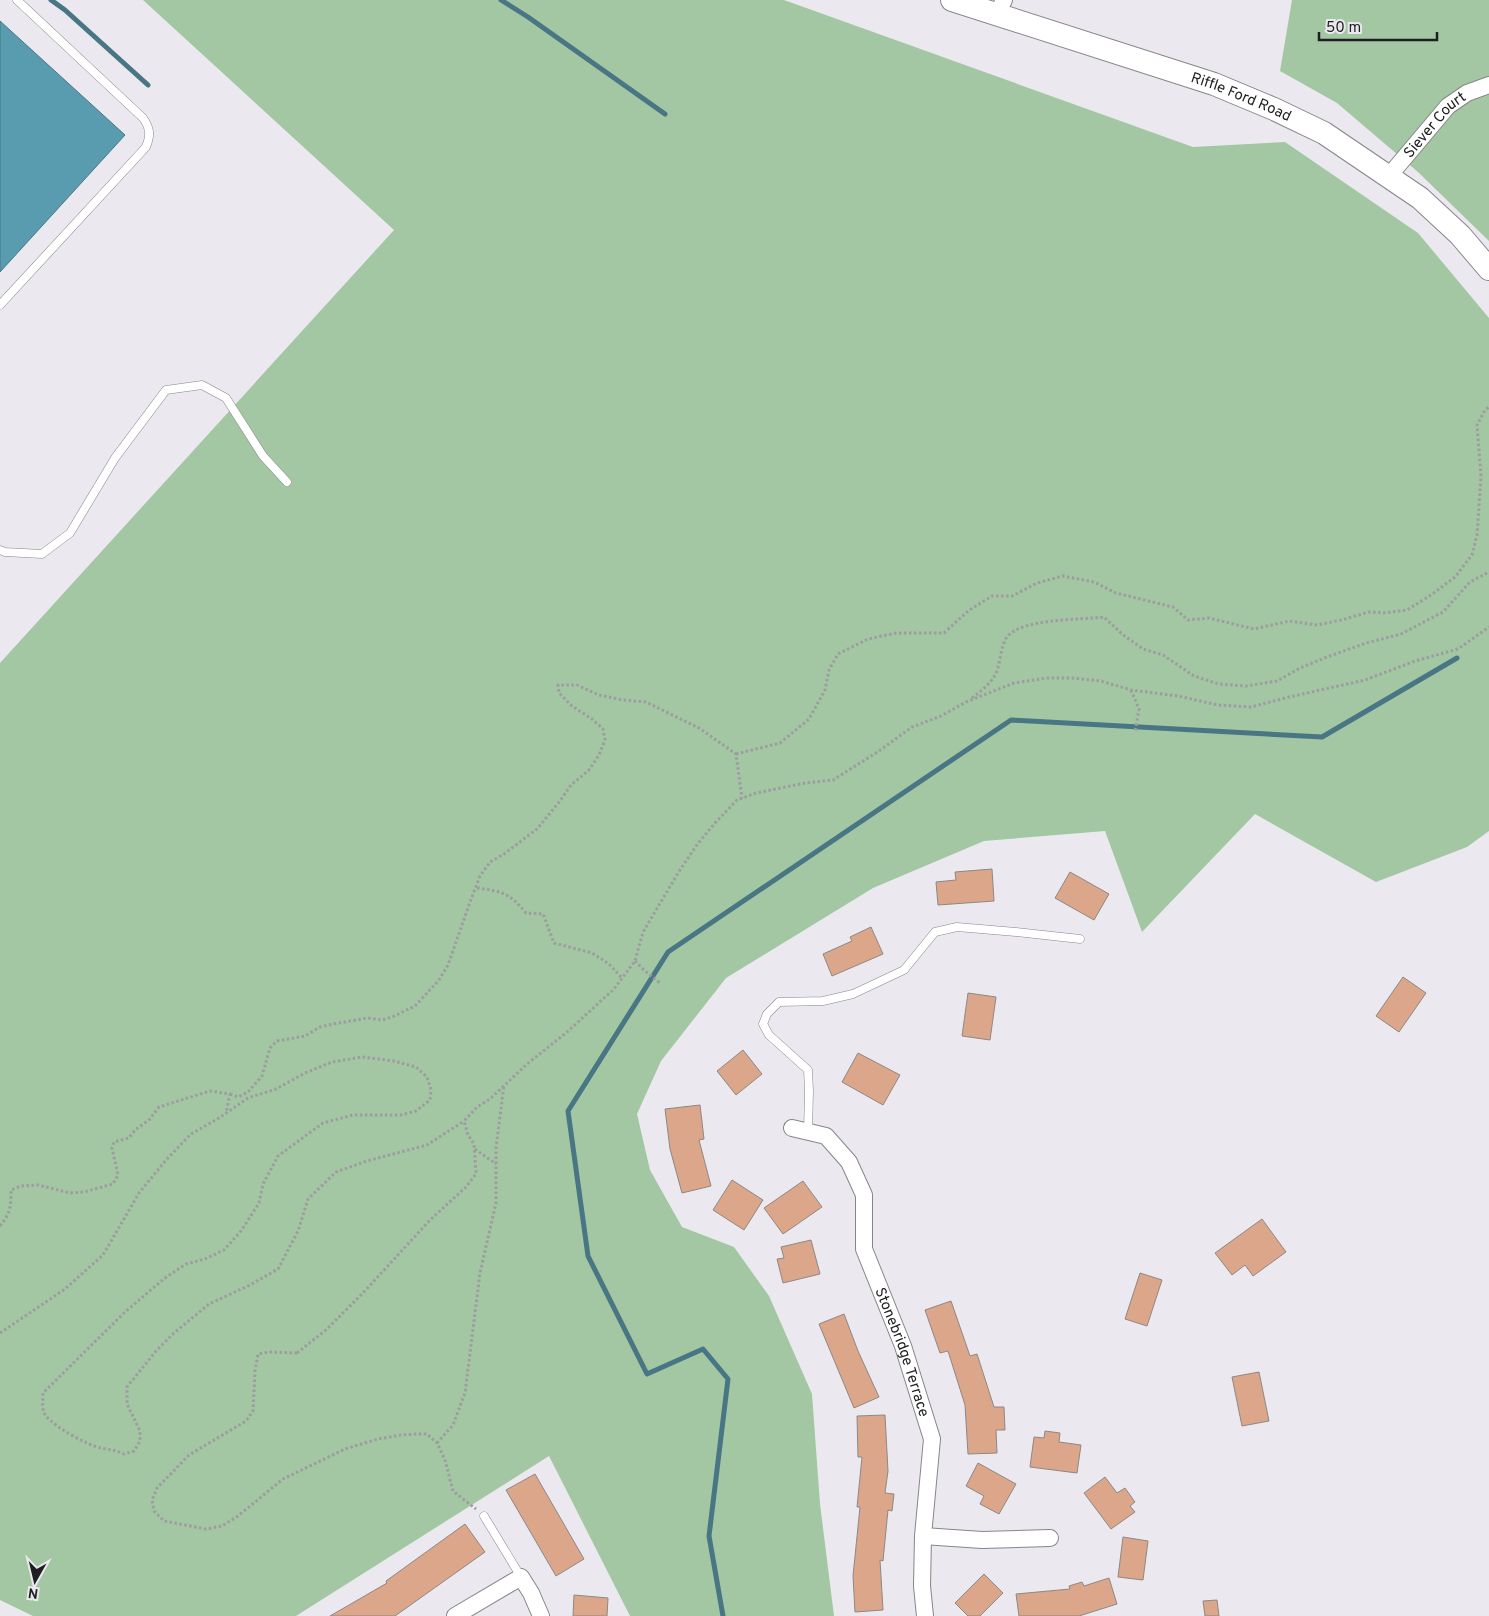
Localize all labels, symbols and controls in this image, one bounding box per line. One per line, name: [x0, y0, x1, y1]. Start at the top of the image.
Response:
scale bar: [1319, 10, 1436, 42]
text: 50 m: [1326, 19, 1361, 38]
street label: Riffle Ford Road: [1188, 69, 1294, 127]
street label: Siever Court: [1400, 88, 1470, 163]
street label: Stonebridge Terrace: [870, 1285, 933, 1419]
north arrow: [10, 1556, 60, 1606]
text: N: [27, 1583, 40, 1602]

